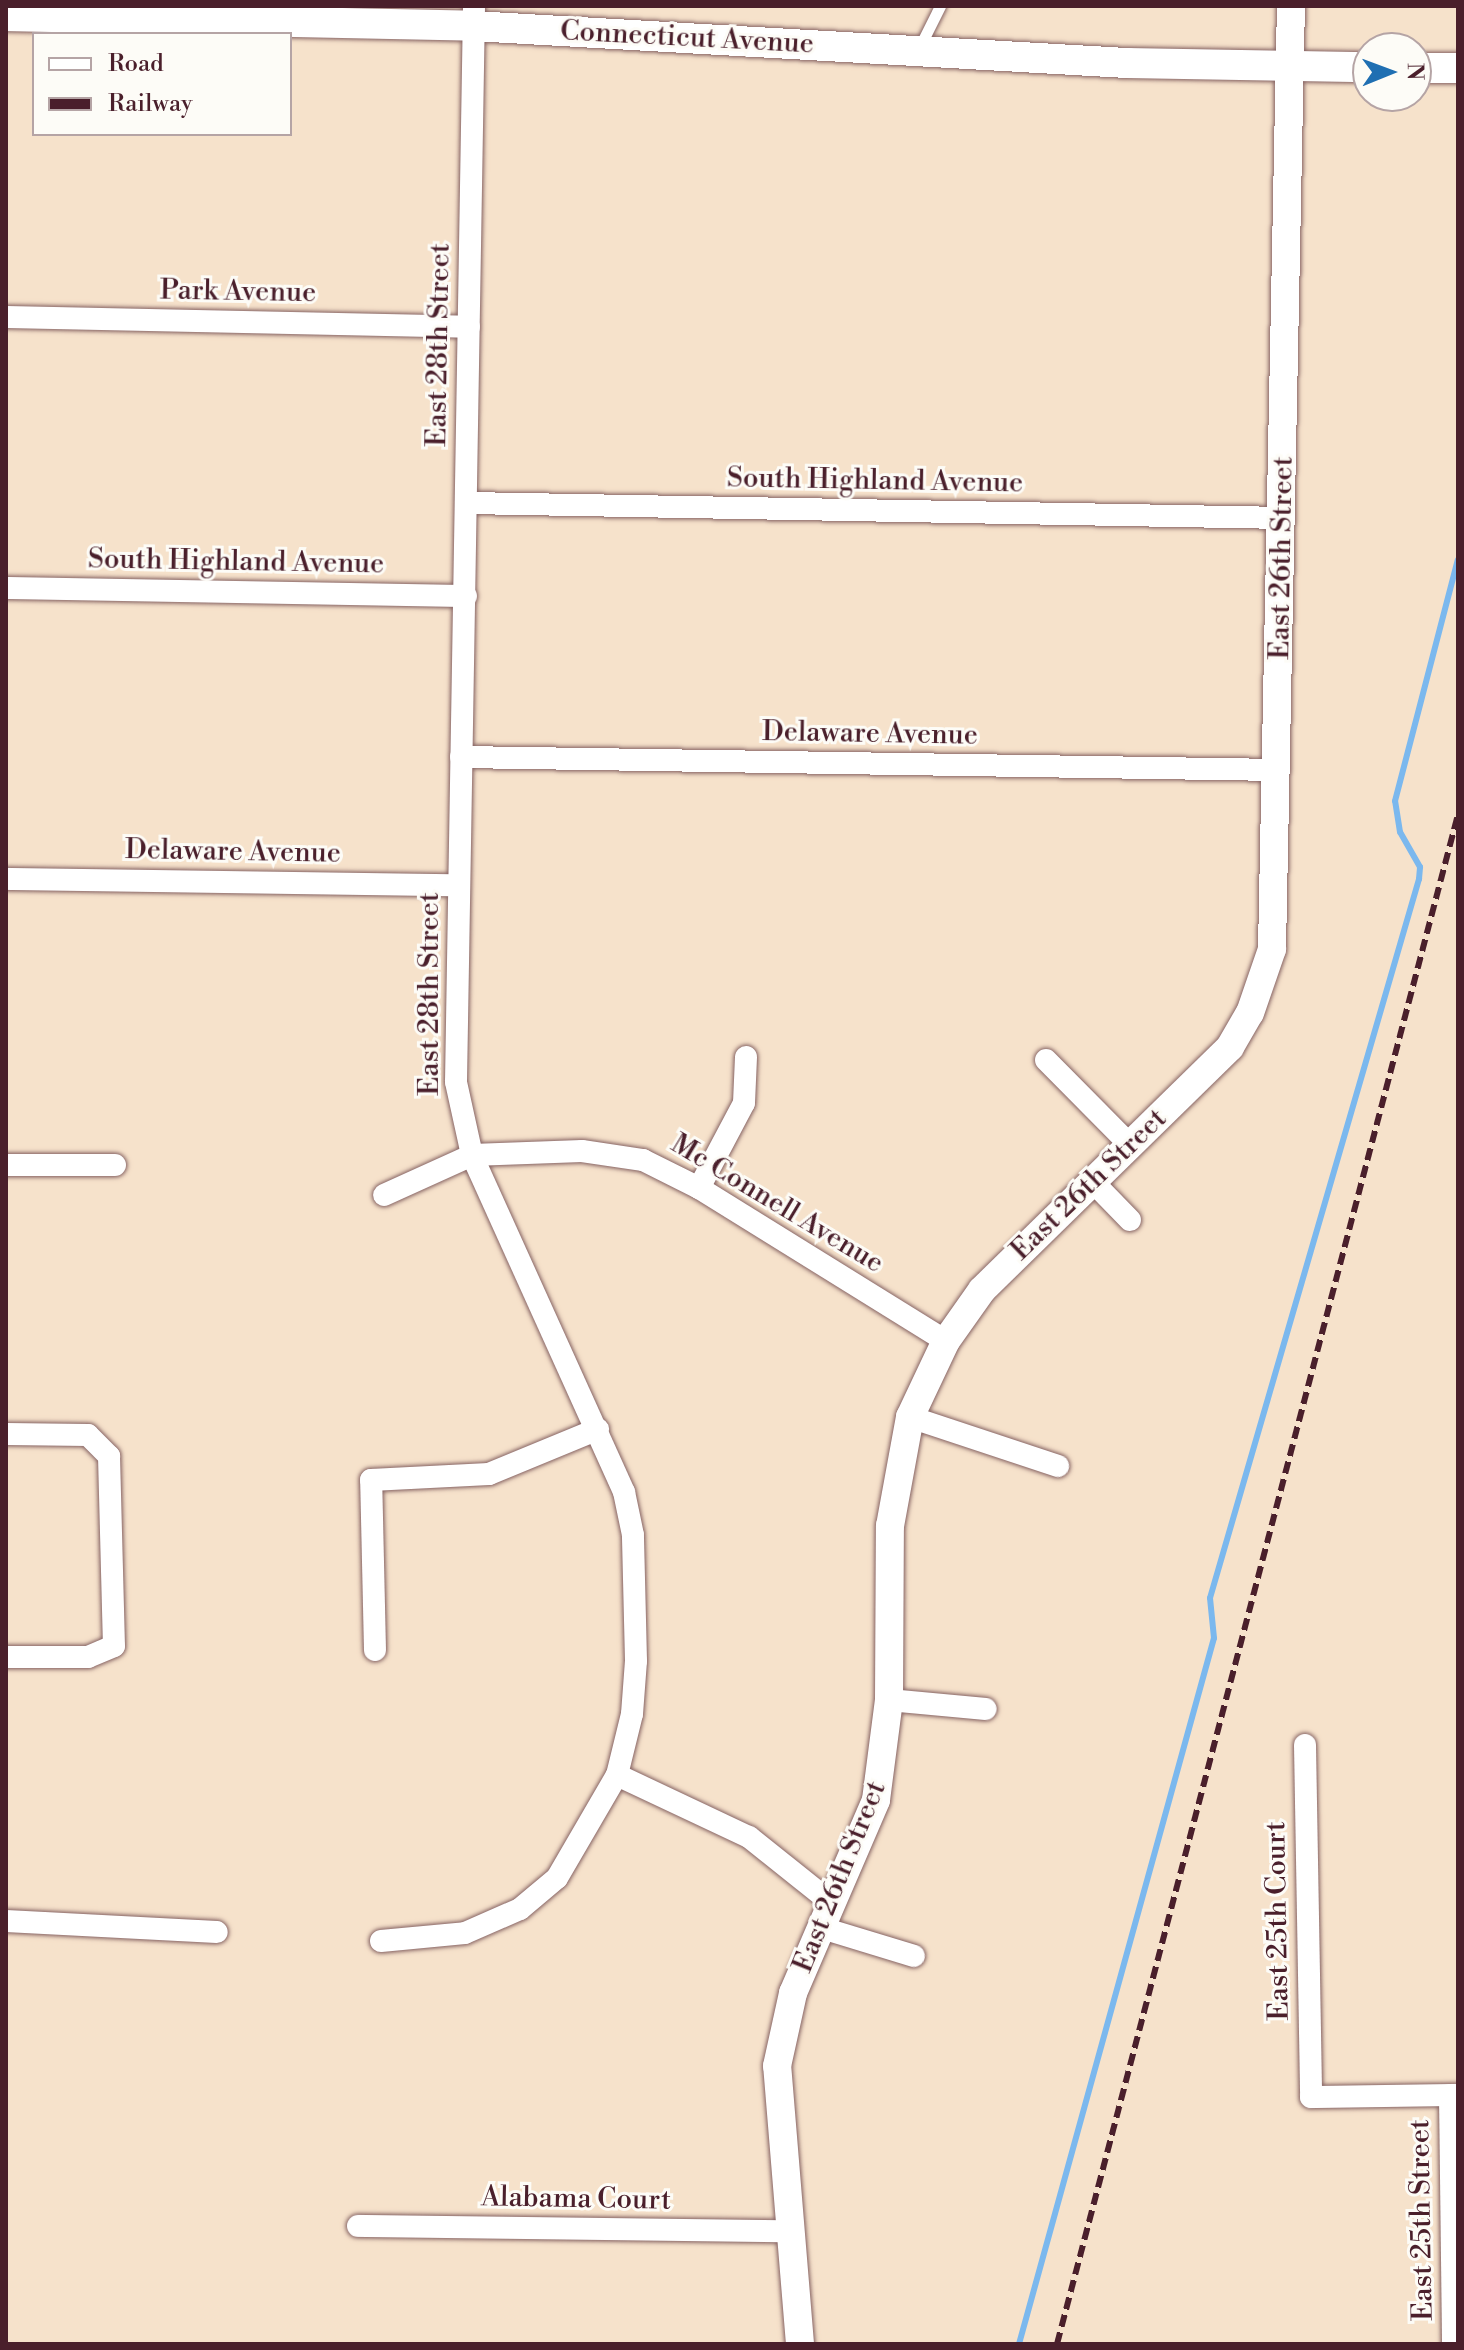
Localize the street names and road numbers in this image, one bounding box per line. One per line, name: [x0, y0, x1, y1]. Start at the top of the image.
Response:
street label: Connecticut Avenue: [559, 15, 815, 61]
street label: East 28th Street: [420, 243, 458, 447]
street label: Park Avenue: [160, 274, 316, 310]
street label: East 26th Street: [1263, 456, 1301, 660]
street label: South Highland Avenue: [727, 462, 1023, 500]
street label: South Highland Avenue: [88, 543, 384, 581]
street label: Delaware Avenue: [762, 715, 978, 753]
street label: Delaware Avenue: [125, 833, 341, 871]
street label: East 28th Street: [413, 892, 447, 1096]
street label: East 26th Street: [1004, 1102, 1174, 1268]
street label: Mc Connell Avenue: [665, 1127, 889, 1281]
street label: East 26th Street: [786, 1776, 894, 1978]
street label: East 25th Court: [1259, 1821, 1297, 2021]
street label: East 25th Street: [1403, 2119, 1441, 2321]
street label: Alabama Court: [481, 2181, 671, 2217]

